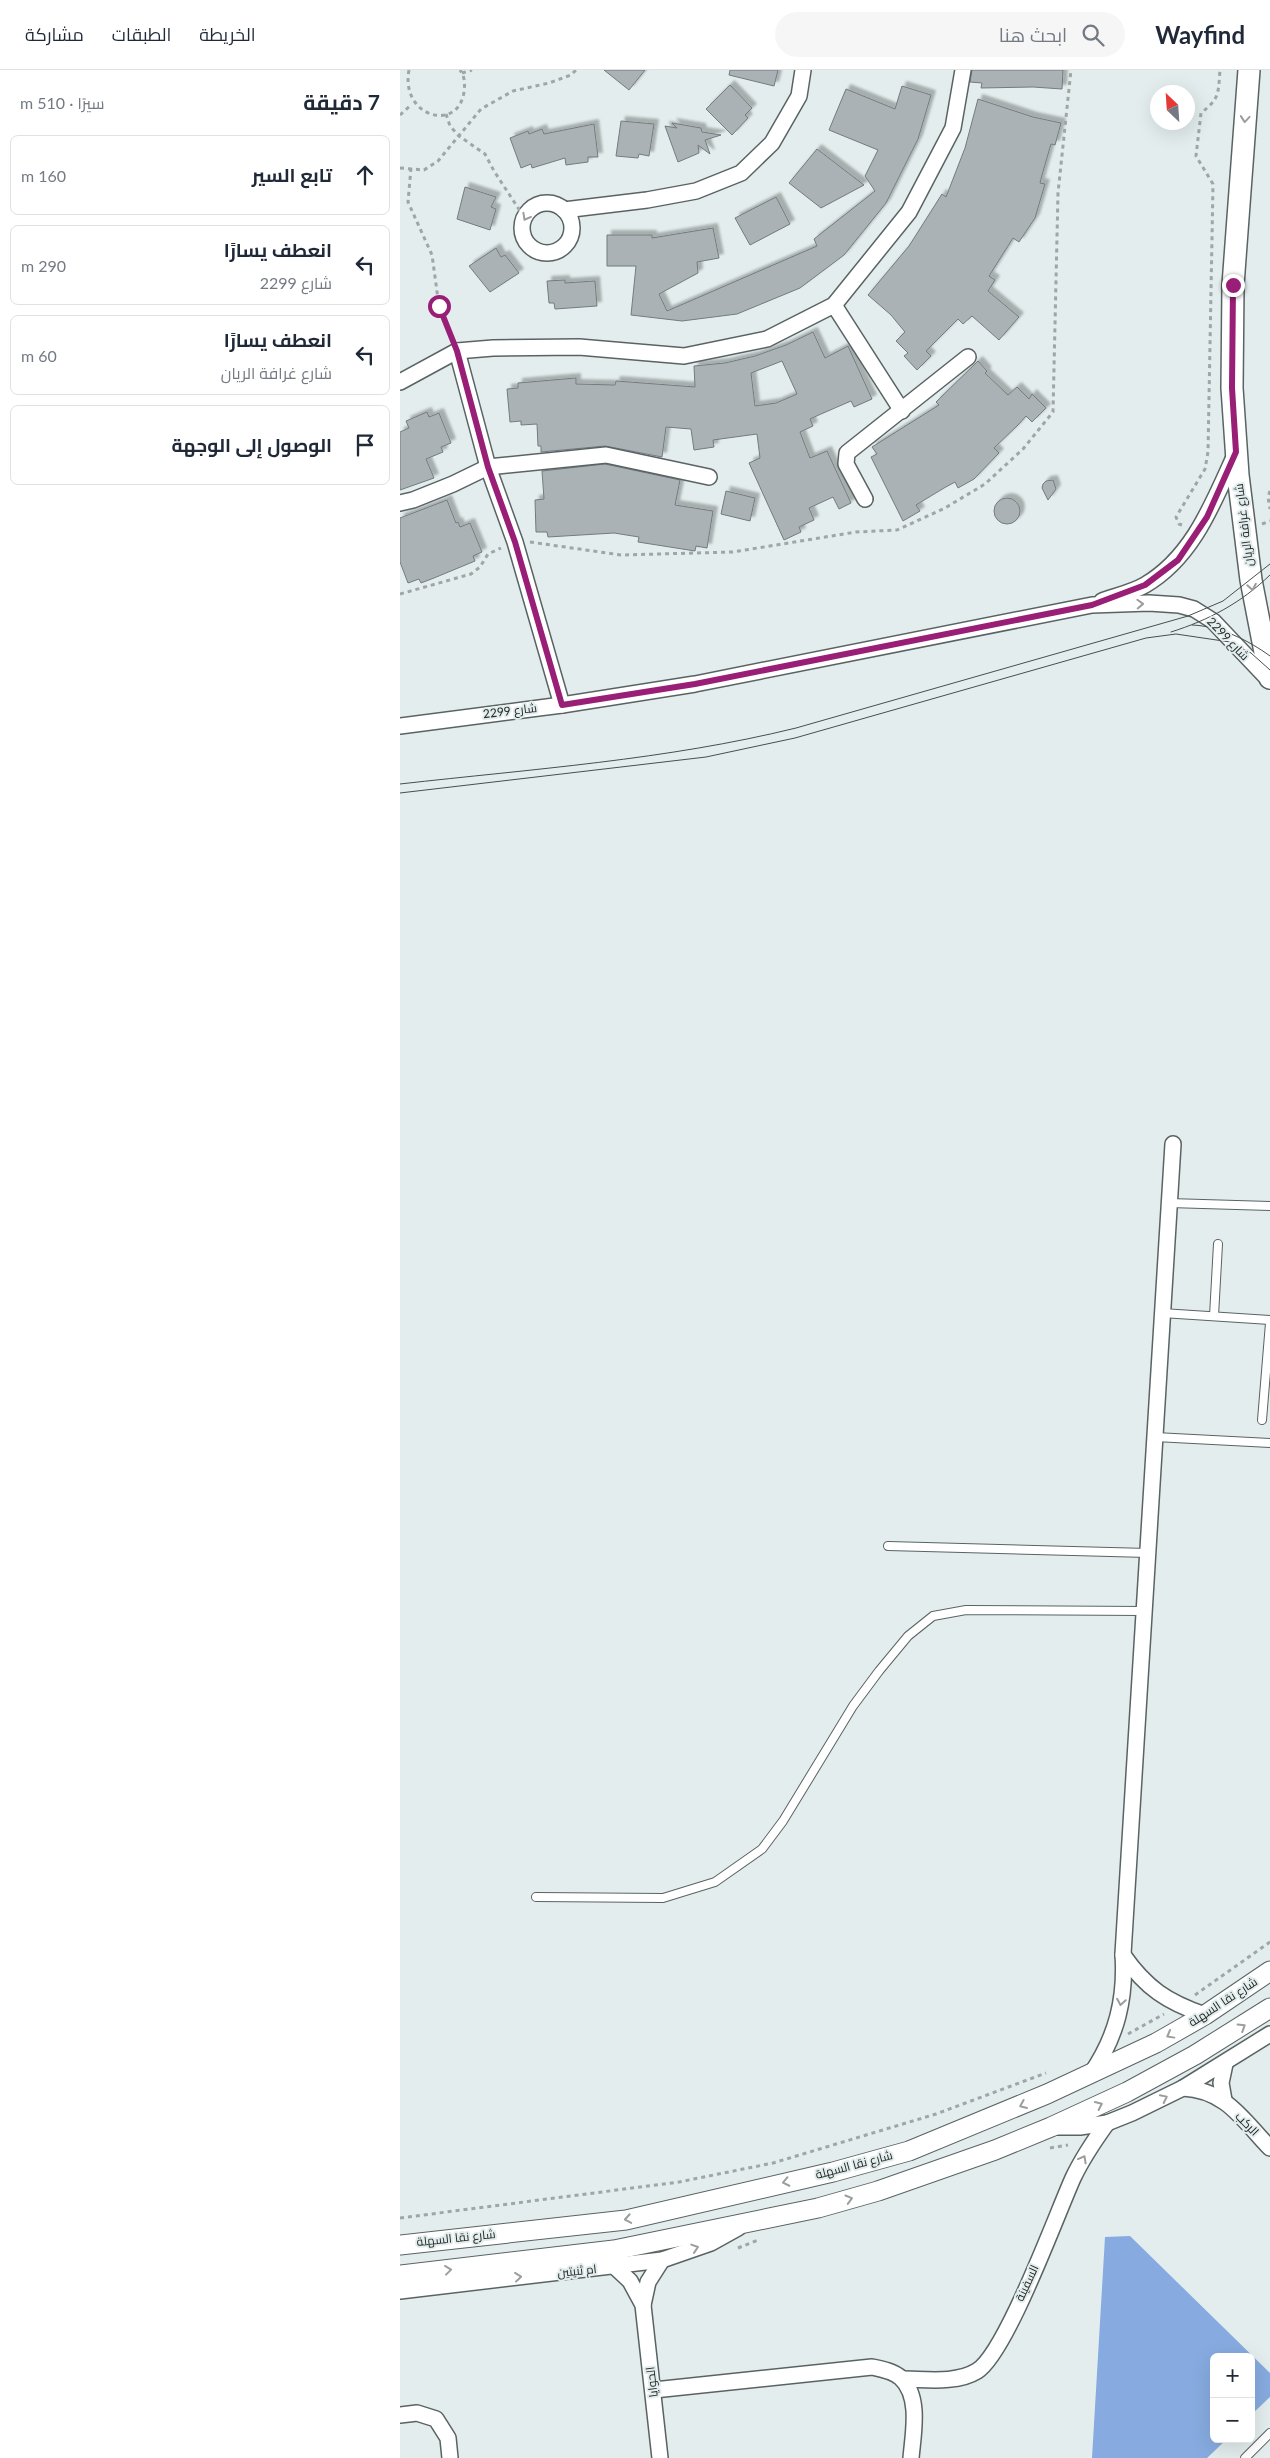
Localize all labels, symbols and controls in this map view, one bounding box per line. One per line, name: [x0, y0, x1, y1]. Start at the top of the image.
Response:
search box: [775, 12, 1125, 57]
text: Wayfind: [1155, 20, 1245, 49]
icon: search: [1079, 21, 1107, 49]
text: مشاركة: [25, 23, 84, 45]
text: الطبقات: [112, 23, 171, 45]
text: الخريطة: [199, 23, 256, 45]
text: ابحث هنا: [999, 23, 1067, 46]
north arrow: [1150, 85, 1195, 130]
text: 7 دقيقة: [303, 89, 380, 114]
text: سيرًا · 510 m: [20, 93, 105, 112]
one-way arrow: [1240, 115, 1251, 123]
icon: ahead: [351, 161, 379, 189]
text: تابع السير: [252, 163, 332, 186]
text: 160 m: [21, 166, 66, 185]
one-way arrow: [522, 211, 532, 220]
text: انعطف يسارًا: [224, 238, 332, 261]
icon: left: [351, 251, 379, 279]
text: 290 m: [21, 256, 66, 275]
text: شارع 2299: [260, 273, 332, 292]
route end: [1222, 274, 1245, 297]
route start: [428, 295, 451, 318]
text: انعطف يسارًا: [224, 328, 332, 351]
icon: left: [351, 341, 379, 369]
text: 60 m: [21, 346, 57, 365]
text: شارع غرافة الريان: [221, 363, 332, 382]
icon: arrive: [351, 431, 379, 459]
text: الوصول إلى الوجهة: [171, 433, 332, 456]
street label: شارع غرافة الريان: [1231, 483, 1257, 567]
one-way arrow: [1247, 583, 1257, 592]
one-way arrow: [1137, 598, 1145, 609]
street label: شارع 2299: [1203, 614, 1253, 664]
street label: شارع 2299: [482, 700, 538, 722]
street label: شارع نقا السهلة: [1185, 1974, 1261, 2030]
one-way arrow: [1117, 1998, 1127, 2006]
one-way arrow: [1236, 2023, 1245, 2033]
one-way arrow: [1166, 2028, 1175, 2038]
one-way arrow: [1159, 2094, 1168, 2104]
one-way arrow: [1019, 2098, 1028, 2109]
one-way arrow: [1094, 2101, 1103, 2111]
street label: الركب: [1232, 2109, 1262, 2139]
street label: شارع نقا السهلة: [814, 2147, 894, 2183]
one-way arrow: [1076, 2156, 1086, 2165]
one-way arrow: [782, 2177, 791, 2187]
one-way arrow: [845, 2194, 854, 2205]
one-way arrow: [623, 2213, 632, 2223]
street label: شارع نقا السهلة: [416, 2226, 496, 2250]
one-way arrow: [690, 2244, 699, 2254]
street label: ام ثنيتين: [557, 2261, 597, 2281]
street label: السفينة: [1012, 2262, 1041, 2303]
one-way arrow: [445, 2265, 453, 2276]
one-way arrow: [514, 2272, 522, 2283]
map controls: [1210, 2353, 1255, 2443]
button: +: [1210, 2353, 1255, 2398]
street label: الحوايا: [642, 2366, 661, 2398]
button: −: [1210, 2398, 1255, 2443]

